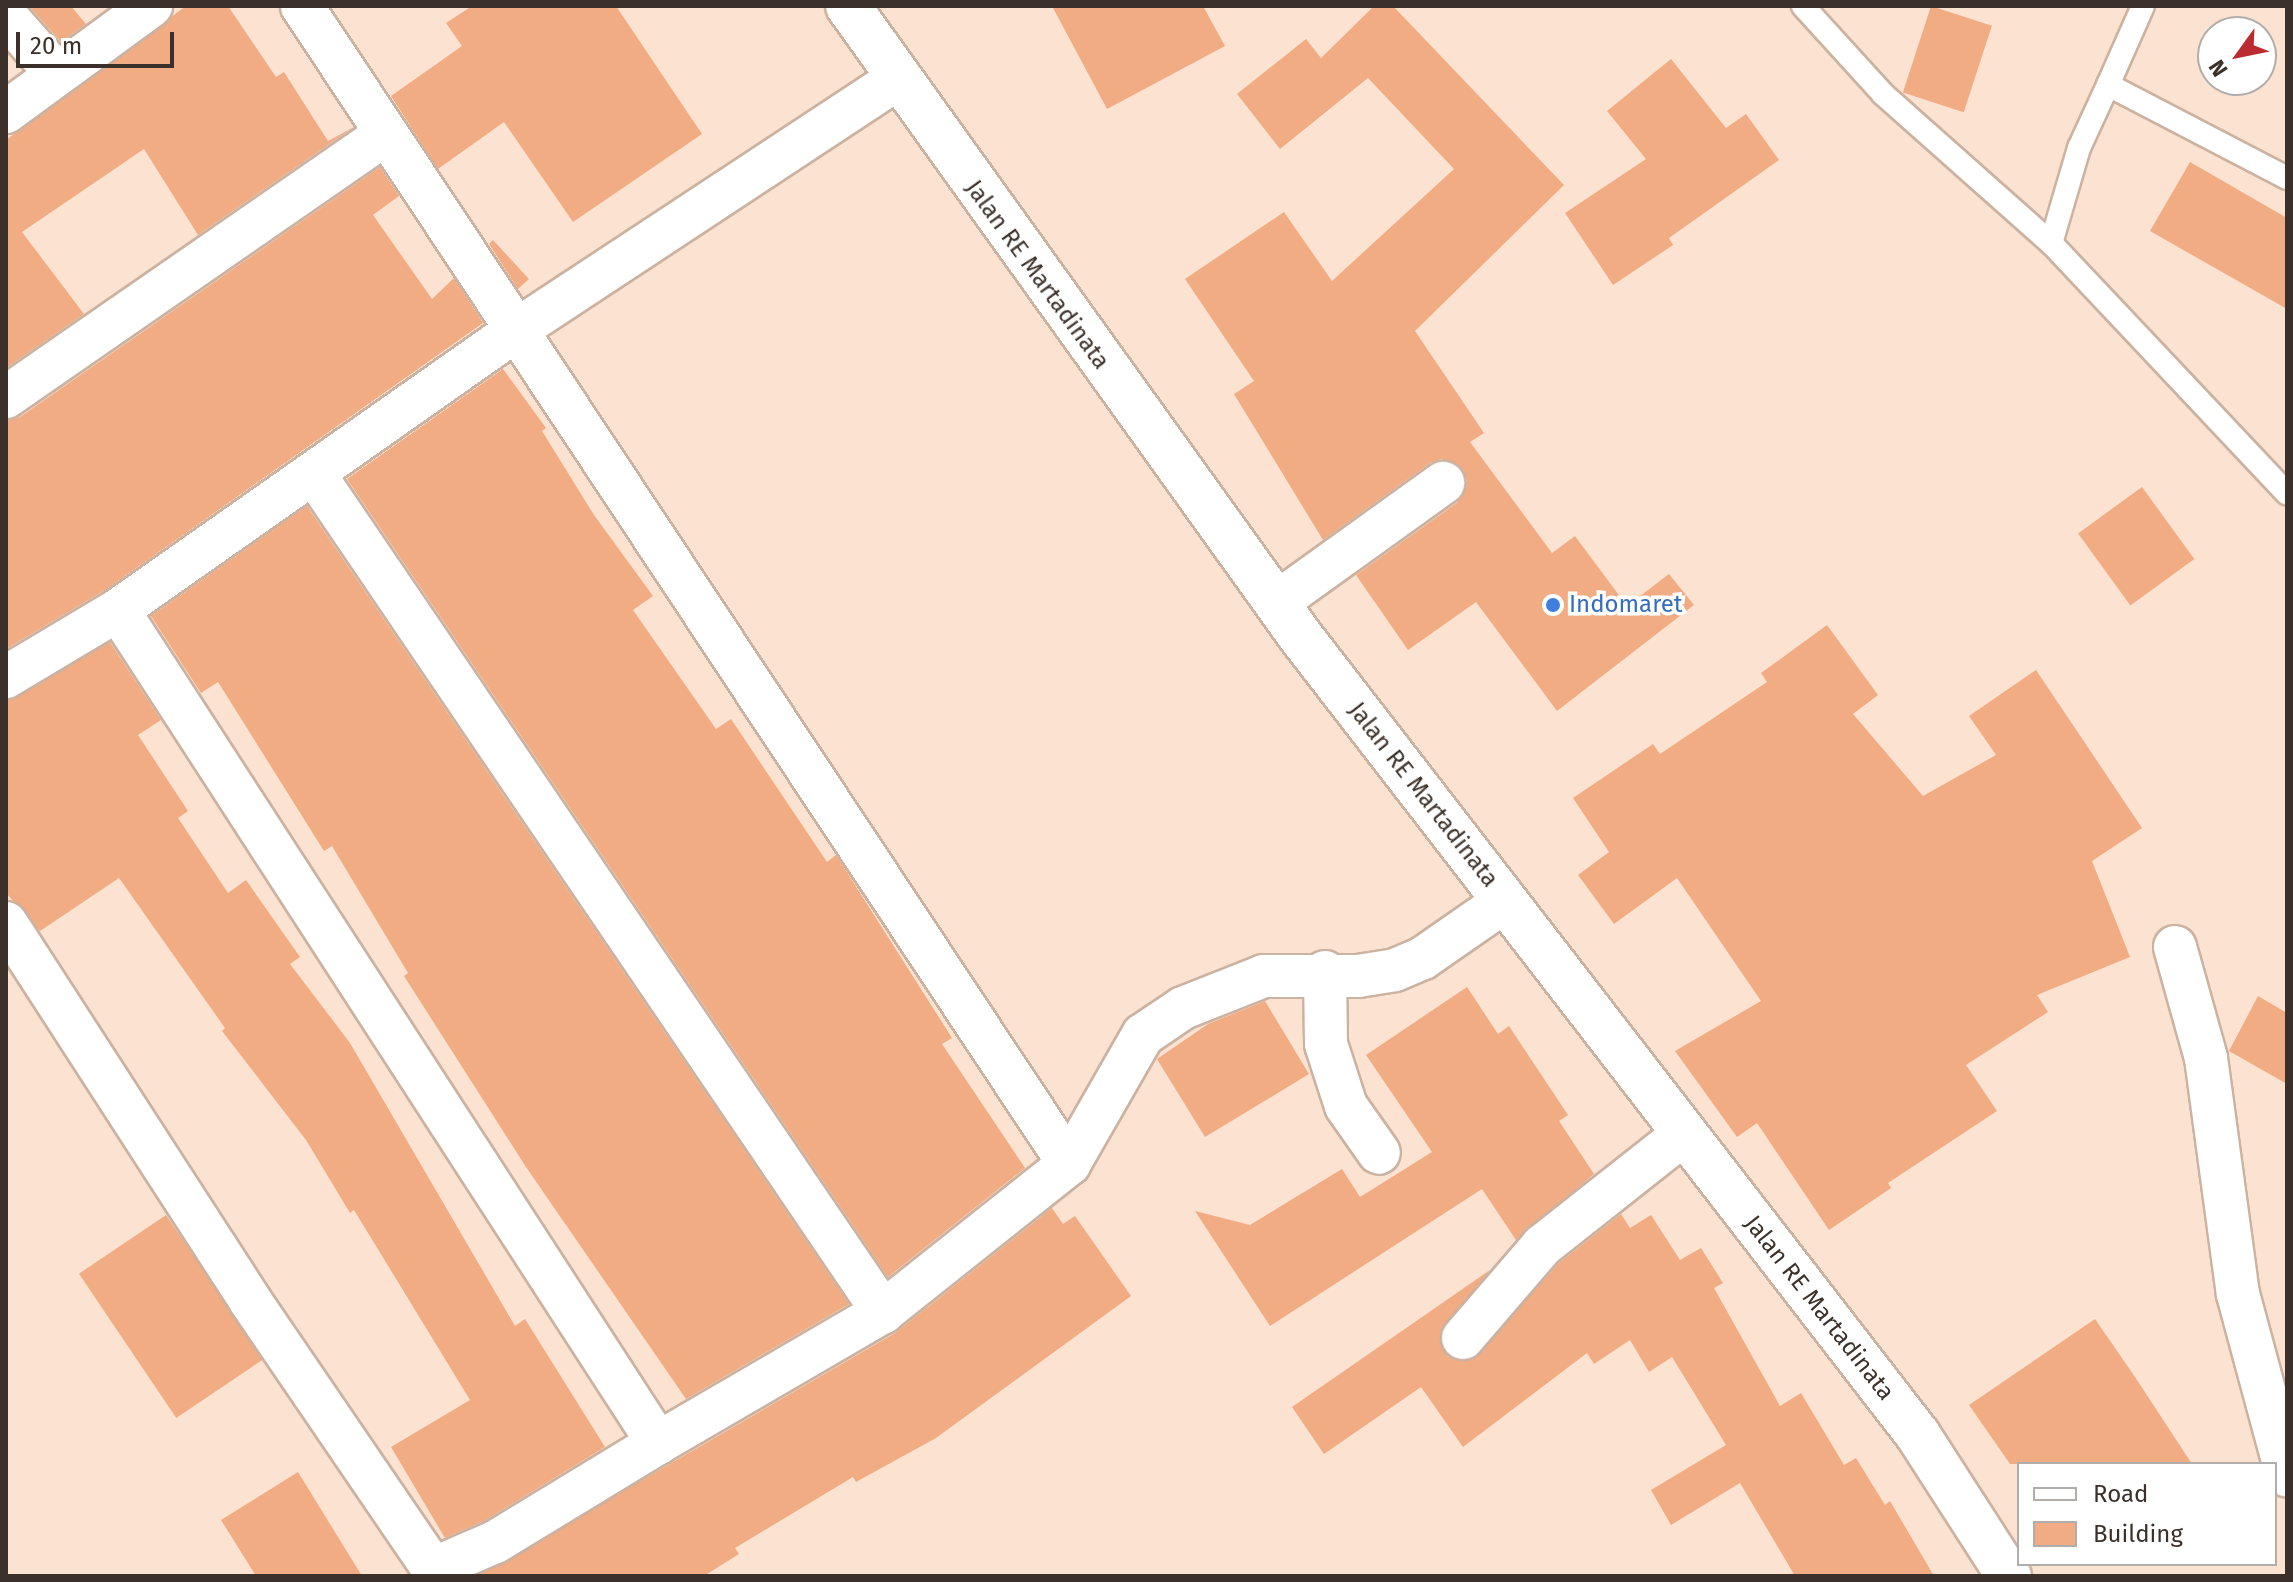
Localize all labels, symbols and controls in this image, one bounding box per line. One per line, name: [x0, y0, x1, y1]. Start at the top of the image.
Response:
scale bar: [20, 16, 178, 66]
north arrow: [2197, 16, 2277, 96]
text: 20 m: [30, 32, 82, 60]
text: N: [2203, 55, 2233, 82]
street label: Jalan RE Martadinata: [959, 175, 1115, 375]
place label: Indomaret: [1569, 591, 1682, 619]
marker: Indomaret: [1544, 596, 1562, 614]
street label: Jalan RE Martadinata: [1342, 697, 1504, 893]
street label: Jalan RE Martadinata: [1738, 1210, 1900, 1406]
legend: [2017, 1462, 2277, 1566]
text: Road: [2093, 1480, 2148, 1508]
text: Building: [2093, 1520, 2183, 1548]

